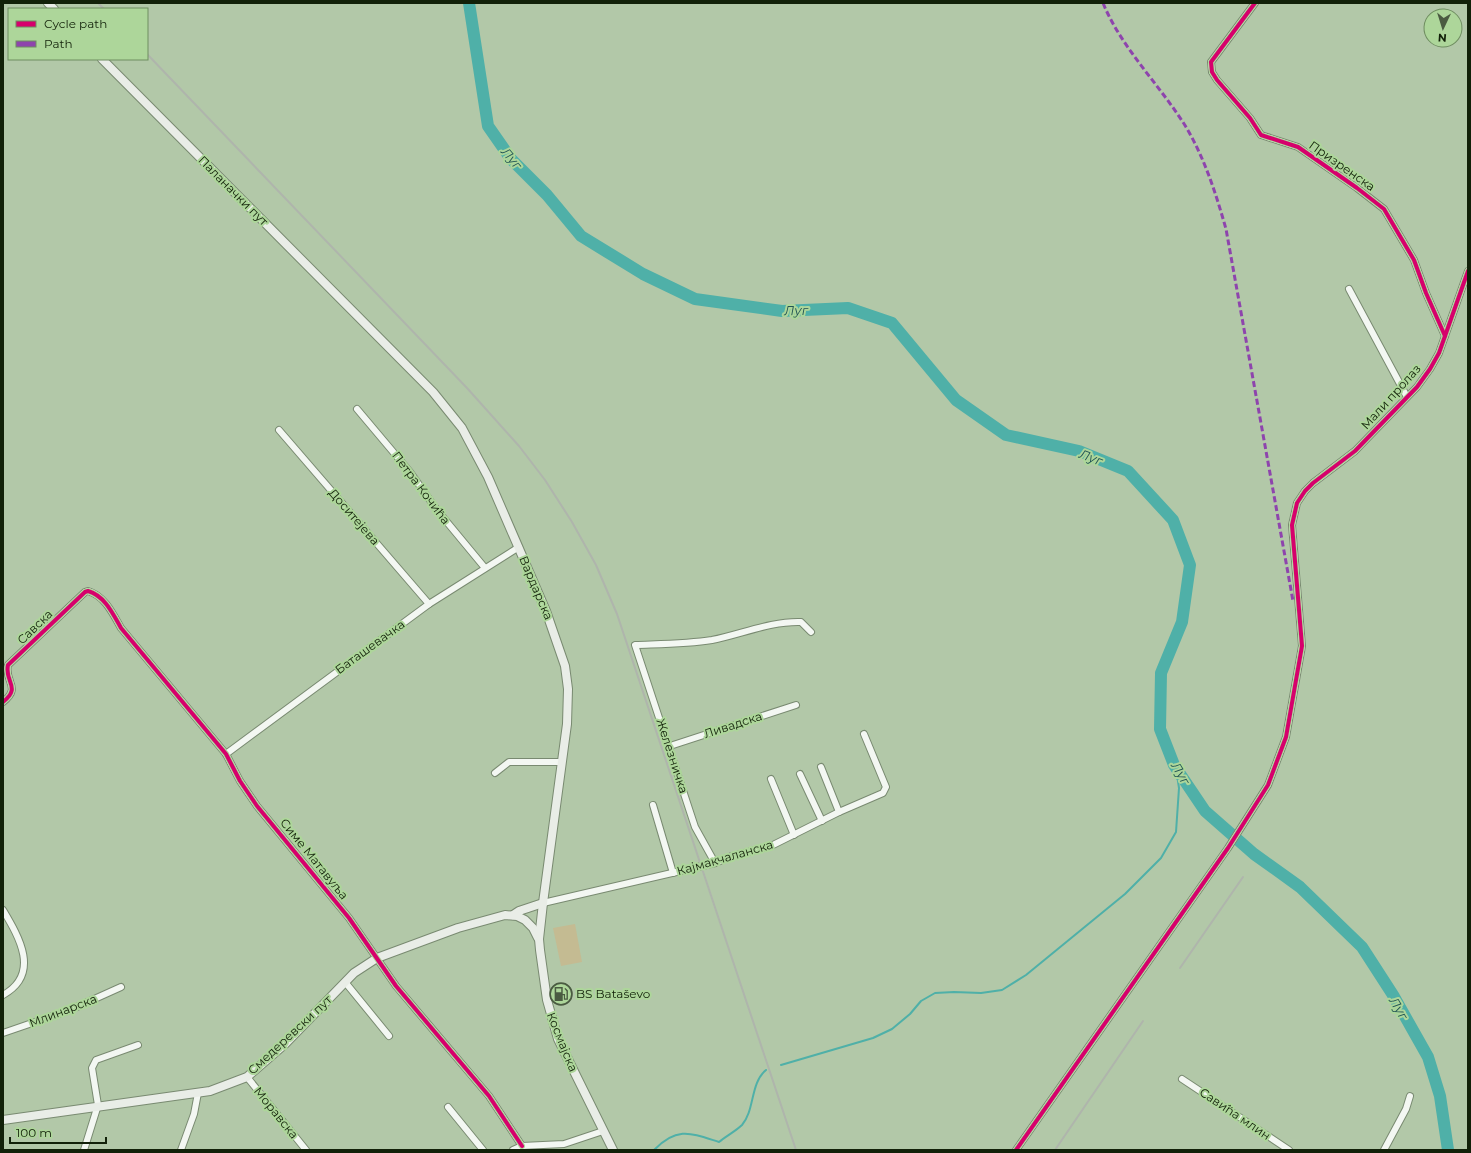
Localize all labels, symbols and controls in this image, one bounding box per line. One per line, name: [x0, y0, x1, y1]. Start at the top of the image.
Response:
legend: [8, 8, 148, 60]
north arrow: [1423, 8, 1463, 48]
text: Cycle path: [44, 16, 107, 31]
text: N: [1437, 31, 1447, 45]
text: Path: [44, 36, 73, 51]
street label: Призренска: [1306, 137, 1378, 194]
water label: Луг: [498, 143, 526, 173]
street label: Паланачки пут: [195, 153, 272, 229]
water label: Луг: [783, 302, 809, 318]
street label: Мали пролаз: [1357, 361, 1424, 432]
water label: Луг: [1076, 445, 1106, 469]
street label: Петра Кочића: [389, 448, 454, 527]
street label: Доситејева: [326, 485, 383, 548]
street label: Вардарска: [516, 554, 557, 622]
street label: Савска: [14, 606, 55, 647]
street label: Баташевачка: [332, 616, 407, 677]
street label: Ливадска: [702, 708, 764, 741]
street label: Железничка: [653, 717, 692, 795]
water label: Луг: [1168, 758, 1194, 788]
street label: Симе Матавуља: [277, 815, 352, 902]
street label: Кајмакчаланска: [675, 837, 775, 878]
fuel station icon: BS Bataševo: [548, 981, 574, 1007]
place label: BS Bataševo: [576, 986, 650, 1001]
street label: Млинарска: [27, 991, 99, 1030]
street label: Смедеревски пут: [245, 992, 335, 1077]
water label: Луг: [1386, 993, 1412, 1023]
street label: Космајска: [544, 1010, 581, 1074]
street label: Моравска: [251, 1084, 302, 1142]
street label: Савића млин: [1197, 1084, 1274, 1143]
scale bar: [10, 1119, 106, 1145]
text: 100 m: [16, 1125, 52, 1140]

